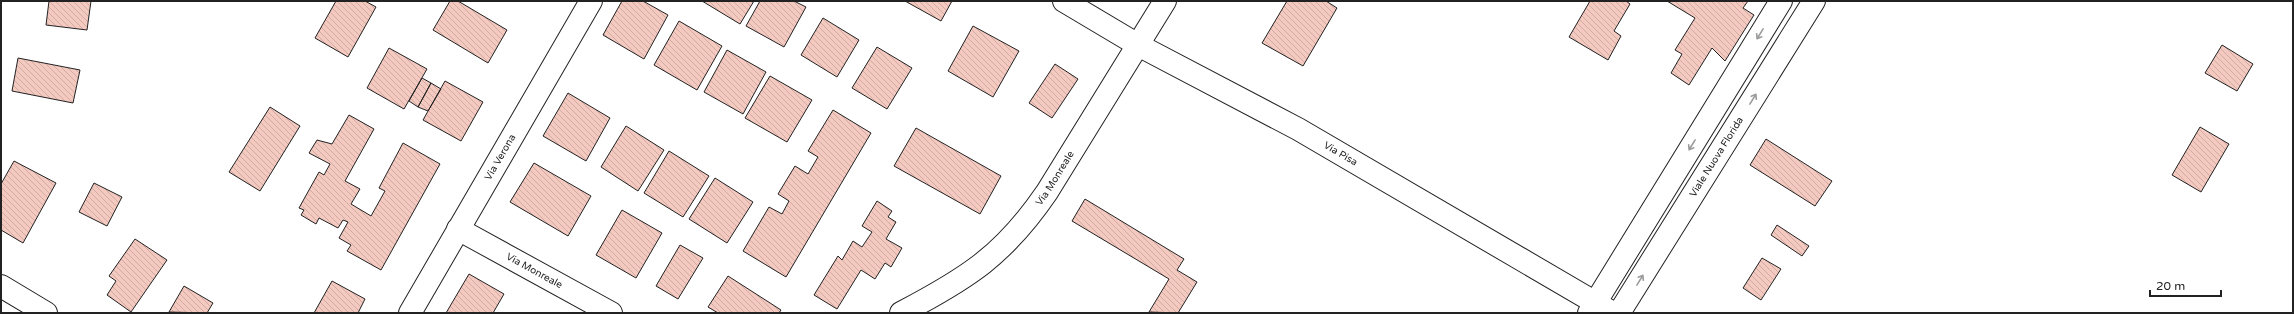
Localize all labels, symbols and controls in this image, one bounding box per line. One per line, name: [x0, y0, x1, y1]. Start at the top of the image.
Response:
one-way arrow: [1756, 28, 1764, 40]
one-way arrow: [1750, 93, 1758, 105]
street label: Viale Nuova Florida: [1687, 115, 1746, 199]
street label: Via Verona: [482, 132, 518, 182]
street label: Via Pisa: [1321, 139, 1360, 168]
one-way arrow: [1688, 139, 1696, 151]
street label: Via Monreale: [1033, 149, 1077, 208]
street label: Via Monreale: [504, 251, 565, 291]
scale bar: [2150, 272, 2221, 298]
one-way arrow: [1636, 274, 1644, 286]
text: 20 m: [2156, 279, 2185, 293]

